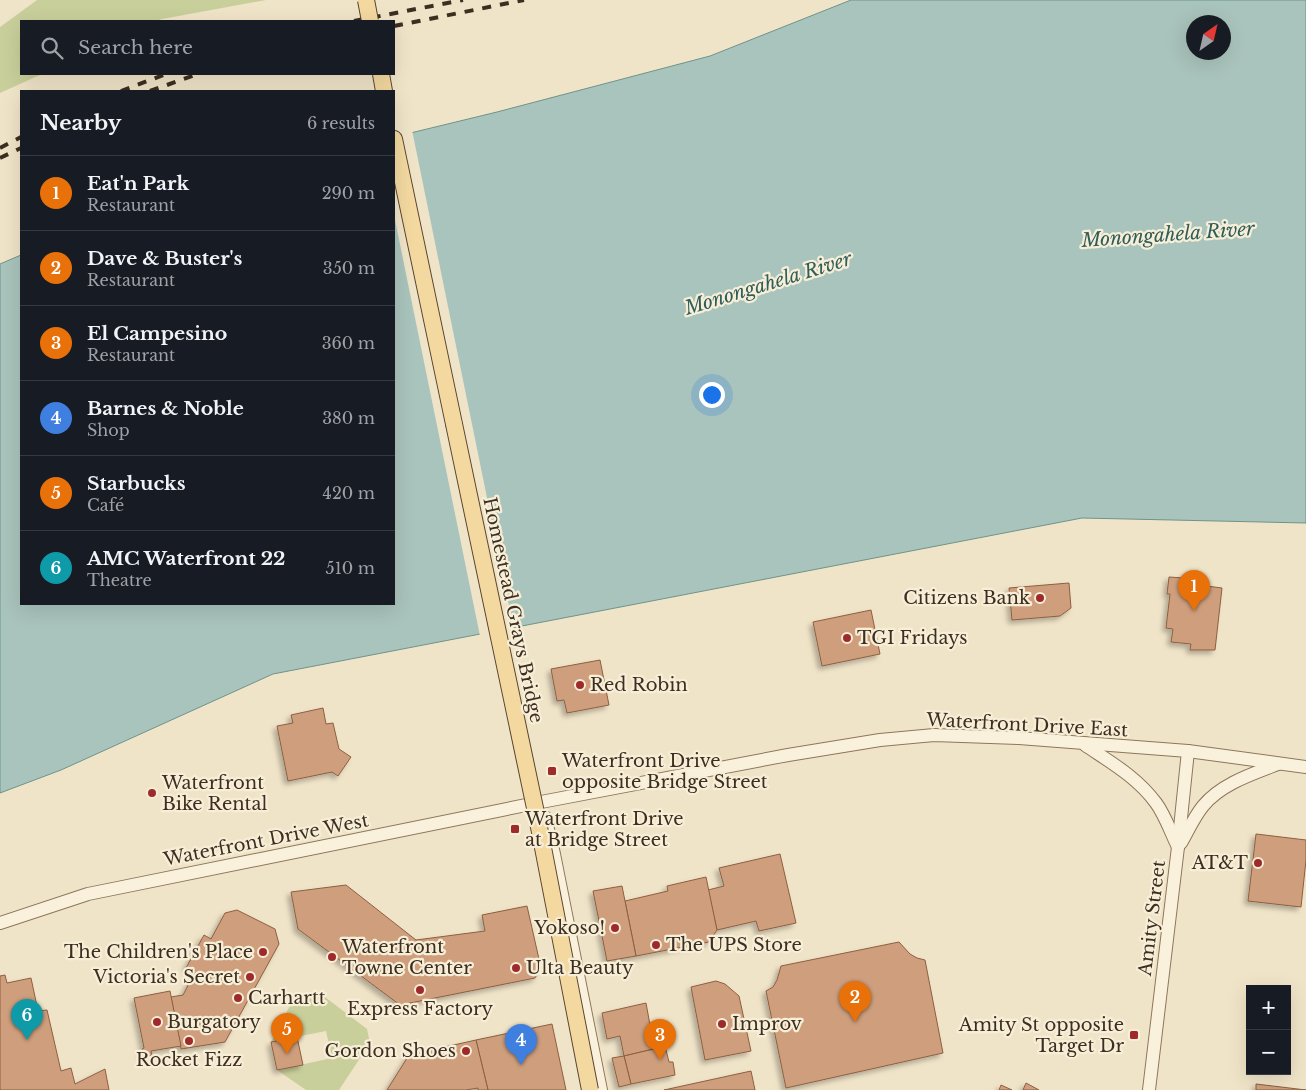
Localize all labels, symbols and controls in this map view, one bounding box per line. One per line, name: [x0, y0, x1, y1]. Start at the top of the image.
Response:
north arrow: [1186, 15, 1231, 60]
search box: [20, 20, 395, 75]
icon: search: [38, 34, 66, 62]
text: Search here: [78, 36, 193, 59]
text: Nearby: [40, 110, 121, 136]
text: 6 results: [307, 113, 375, 133]
text: Eat'n Park: [87, 172, 189, 195]
text: 1: [53, 183, 59, 203]
text: 290 m: [322, 183, 375, 203]
text: Restaurant: [87, 195, 175, 215]
water label: Monongahela River: [1080, 217, 1257, 252]
text: Dave & Buster's: [87, 247, 242, 270]
water label: Monongahela River: [681, 247, 856, 320]
text: 2: [51, 258, 61, 278]
text: 350 m: [323, 258, 375, 278]
text: Restaurant: [87, 270, 175, 290]
text: El Campesino: [87, 322, 227, 345]
text: 3: [51, 333, 61, 353]
text: 360 m: [322, 333, 375, 353]
text: Restaurant: [87, 345, 175, 365]
your location: [699, 382, 725, 408]
text: Barnes & Noble: [87, 397, 244, 420]
text: 4: [51, 408, 61, 428]
text: 380 m: [322, 408, 375, 428]
text: Shop: [87, 420, 130, 440]
text: Starbucks: [87, 472, 186, 495]
text: 5: [51, 483, 61, 503]
text: 420 m: [323, 483, 375, 503]
text: Café: [87, 495, 124, 515]
street label: Homestead Grays Bridge: [478, 495, 548, 725]
text: AMC Waterfront 22: [87, 547, 285, 570]
text: 6: [51, 558, 61, 578]
text: 510 m: [326, 558, 375, 578]
text: Theatre: [87, 570, 152, 590]
pin: 1: [1178, 570, 1210, 611]
place label: Citizens Bank: [903, 587, 1030, 609]
marker: Citizens Bank: [1034, 592, 1046, 604]
place label: TGI Fridays: [857, 627, 967, 649]
marker: TGI Fridays: [841, 632, 853, 644]
place label: Red Robin: [590, 674, 688, 696]
marker: Red Robin: [574, 679, 586, 691]
street label: Waterfront Drive East: [925, 709, 1129, 741]
place label: Waterfront Drive opposite Bridge Street: [561, 750, 768, 793]
marker: Waterfront Drive opposite Bridge Street: [546, 765, 558, 777]
place label: Waterfront Bike Rental: [161, 772, 267, 815]
marker: Waterfront Bike Rental: [146, 787, 158, 799]
place label: Waterfront Drive at Bridge Street: [524, 808, 684, 851]
street label: Waterfront Drive West: [161, 809, 370, 871]
marker: Waterfront Drive at Bridge Street: [509, 823, 521, 835]
place label: AT&T: [1191, 852, 1249, 874]
marker: AT&T: [1252, 857, 1264, 869]
street label: Amity Street: [1134, 859, 1170, 978]
place label: Yokoso!: [533, 917, 605, 939]
marker: Yokoso!: [609, 922, 621, 934]
place label: The UPS Store: [666, 934, 802, 956]
place label: Waterfront Towne Center: [341, 936, 472, 979]
marker: The UPS Store: [650, 939, 662, 951]
place label: The Children's Place: [64, 941, 253, 963]
marker: The Children's Place: [257, 946, 269, 958]
marker: Waterfront Towne Center: [326, 951, 338, 963]
place label: Ulta Beauty: [526, 957, 634, 979]
marker: Ulta Beauty: [510, 962, 522, 974]
place label: Victoria's Secret: [92, 966, 240, 988]
marker: Victoria's Secret: [244, 971, 256, 983]
pin: 2: [839, 981, 871, 1022]
marker: Express Factory: [414, 984, 426, 996]
map controls: [1246, 985, 1291, 1075]
button: +: [1246, 985, 1291, 1030]
place label: Carhartt: [248, 987, 326, 1009]
marker: Carhartt: [232, 992, 244, 1004]
place label: Express Factory: [347, 998, 494, 1020]
pin: 6: [11, 999, 43, 1040]
place label: Burgatory: [167, 1011, 261, 1033]
pin: 5: [271, 1013, 303, 1054]
place label: Improv: [732, 1013, 802, 1035]
place label: Amity St opposite Target Dr: [958, 1014, 1124, 1057]
marker: Burgatory: [151, 1016, 163, 1028]
marker: Improv: [716, 1018, 728, 1030]
pin: 3: [644, 1019, 676, 1060]
pin: 4: [505, 1024, 537, 1065]
marker: Amity St opposite Target Dr: [1128, 1029, 1140, 1041]
button: −: [1246, 1030, 1291, 1075]
marker: Rocket Fizz: [183, 1035, 195, 1047]
place label: Gordon Shoes: [324, 1040, 456, 1062]
marker: Gordon Shoes: [460, 1045, 472, 1057]
place label: Rocket Fizz: [136, 1049, 242, 1071]

